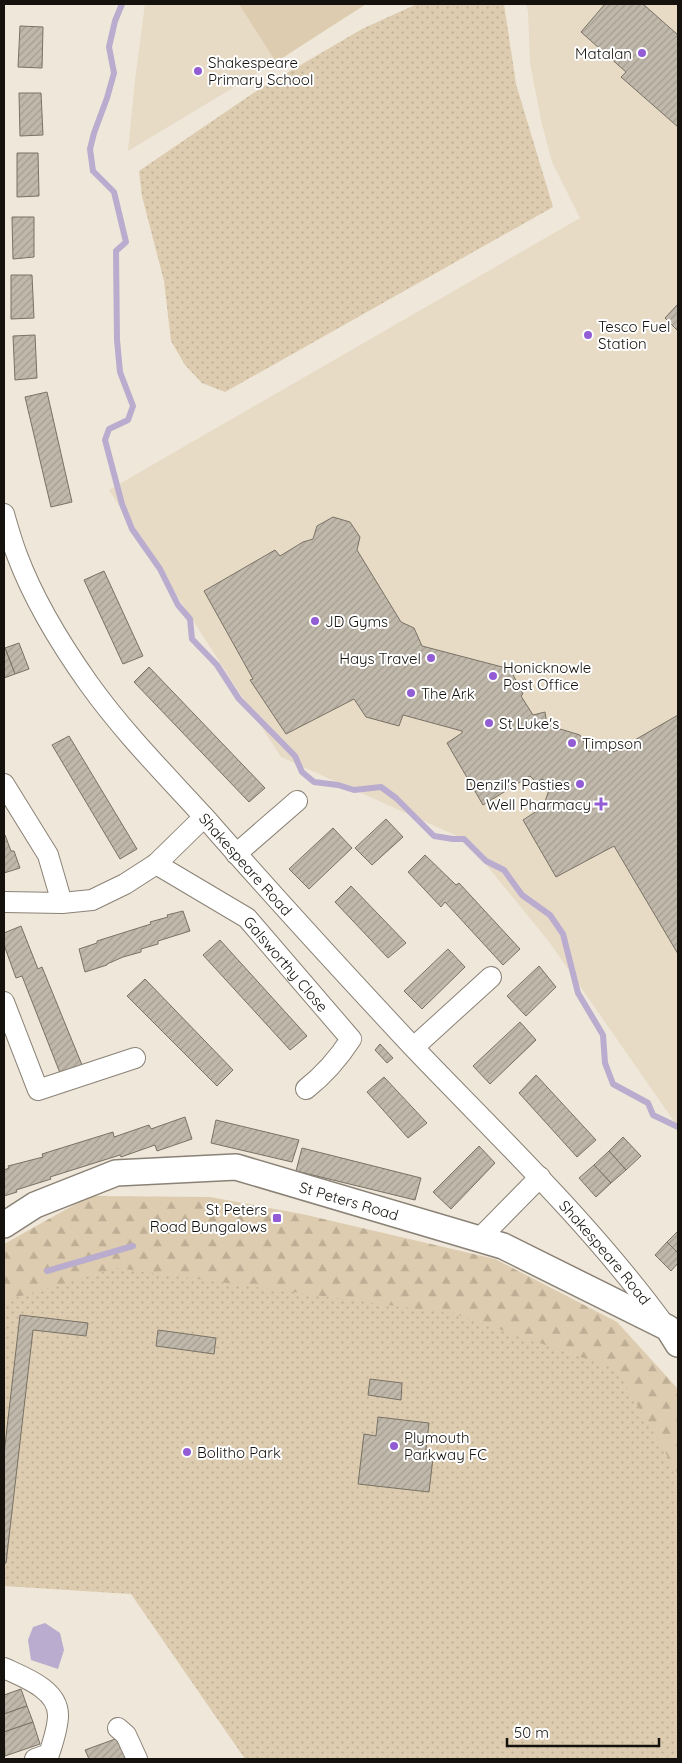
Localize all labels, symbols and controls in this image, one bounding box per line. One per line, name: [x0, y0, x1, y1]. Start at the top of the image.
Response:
place label: Matalan: [575, 44, 632, 63]
marker: Matalan: [636, 47, 648, 59]
place label: Shakespeare Primary School: [208, 53, 313, 89]
marker: Shakespeare Primary School: [192, 65, 204, 77]
place label: Tesco Fuel Station: [598, 317, 670, 353]
marker: Tesco Fuel Station: [582, 329, 594, 341]
place label: JD Gyms: [325, 612, 388, 631]
marker: JD Gyms: [309, 615, 321, 627]
place label: Hays Travel: [339, 649, 421, 668]
marker: Hays Travel: [425, 652, 437, 664]
place label: Honicknowle Post Office: [503, 658, 591, 694]
marker: Honicknowle Post Office: [487, 670, 499, 682]
place label: The Ark: [421, 684, 475, 703]
marker: The Ark: [405, 687, 417, 699]
place label: St Luke's: [499, 714, 559, 733]
marker: St Luke's: [483, 717, 495, 729]
place label: Timpson: [582, 734, 642, 753]
marker: Timpson: [566, 737, 578, 749]
place label: Denzil's Pasties: [465, 775, 570, 794]
marker: Denzil's Pasties: [574, 778, 586, 790]
place label: Well Pharmacy: [486, 795, 591, 814]
marker: Well Pharmacy: [595, 798, 607, 810]
street label: Shakespeare Road: [195, 808, 297, 919]
street label: Galsworthy Close: [240, 912, 333, 1015]
street label: St Peters Road: [297, 1177, 401, 1224]
street label: Shakespeare Road: [555, 1196, 655, 1308]
place label: St Peters Road Bungalows: [150, 1200, 267, 1236]
marker: St Peters Road Bungalows: [271, 1212, 283, 1224]
place label: Plymouth Parkway FC: [404, 1428, 487, 1464]
marker: Plymouth Parkway FC: [388, 1440, 400, 1452]
place label: Bolitho Park: [197, 1443, 281, 1462]
marker: Bolitho Park: [181, 1446, 193, 1458]
scale bar: [507, 1716, 660, 1748]
text: 50 m: [514, 1723, 549, 1742]

